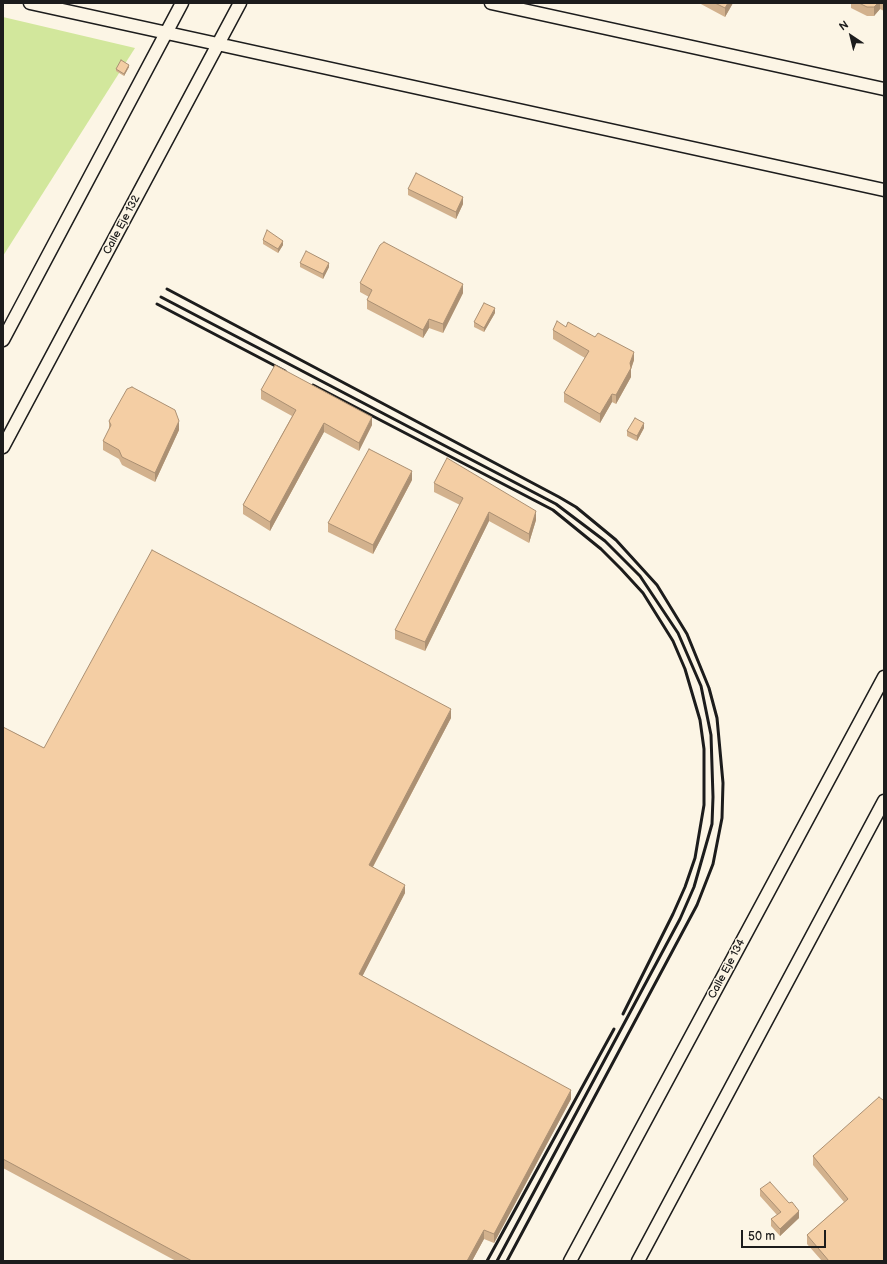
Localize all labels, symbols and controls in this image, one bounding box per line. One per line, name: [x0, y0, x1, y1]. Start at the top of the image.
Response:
north arrow: [831, 16, 871, 56]
text: N: [837, 18, 851, 33]
street label: Calle Eje 132: [101, 193, 143, 257]
street label: Calle Eje 134: [706, 937, 748, 1001]
scale bar: [743, 1222, 828, 1248]
text: 50 m: [748, 1229, 775, 1244]

